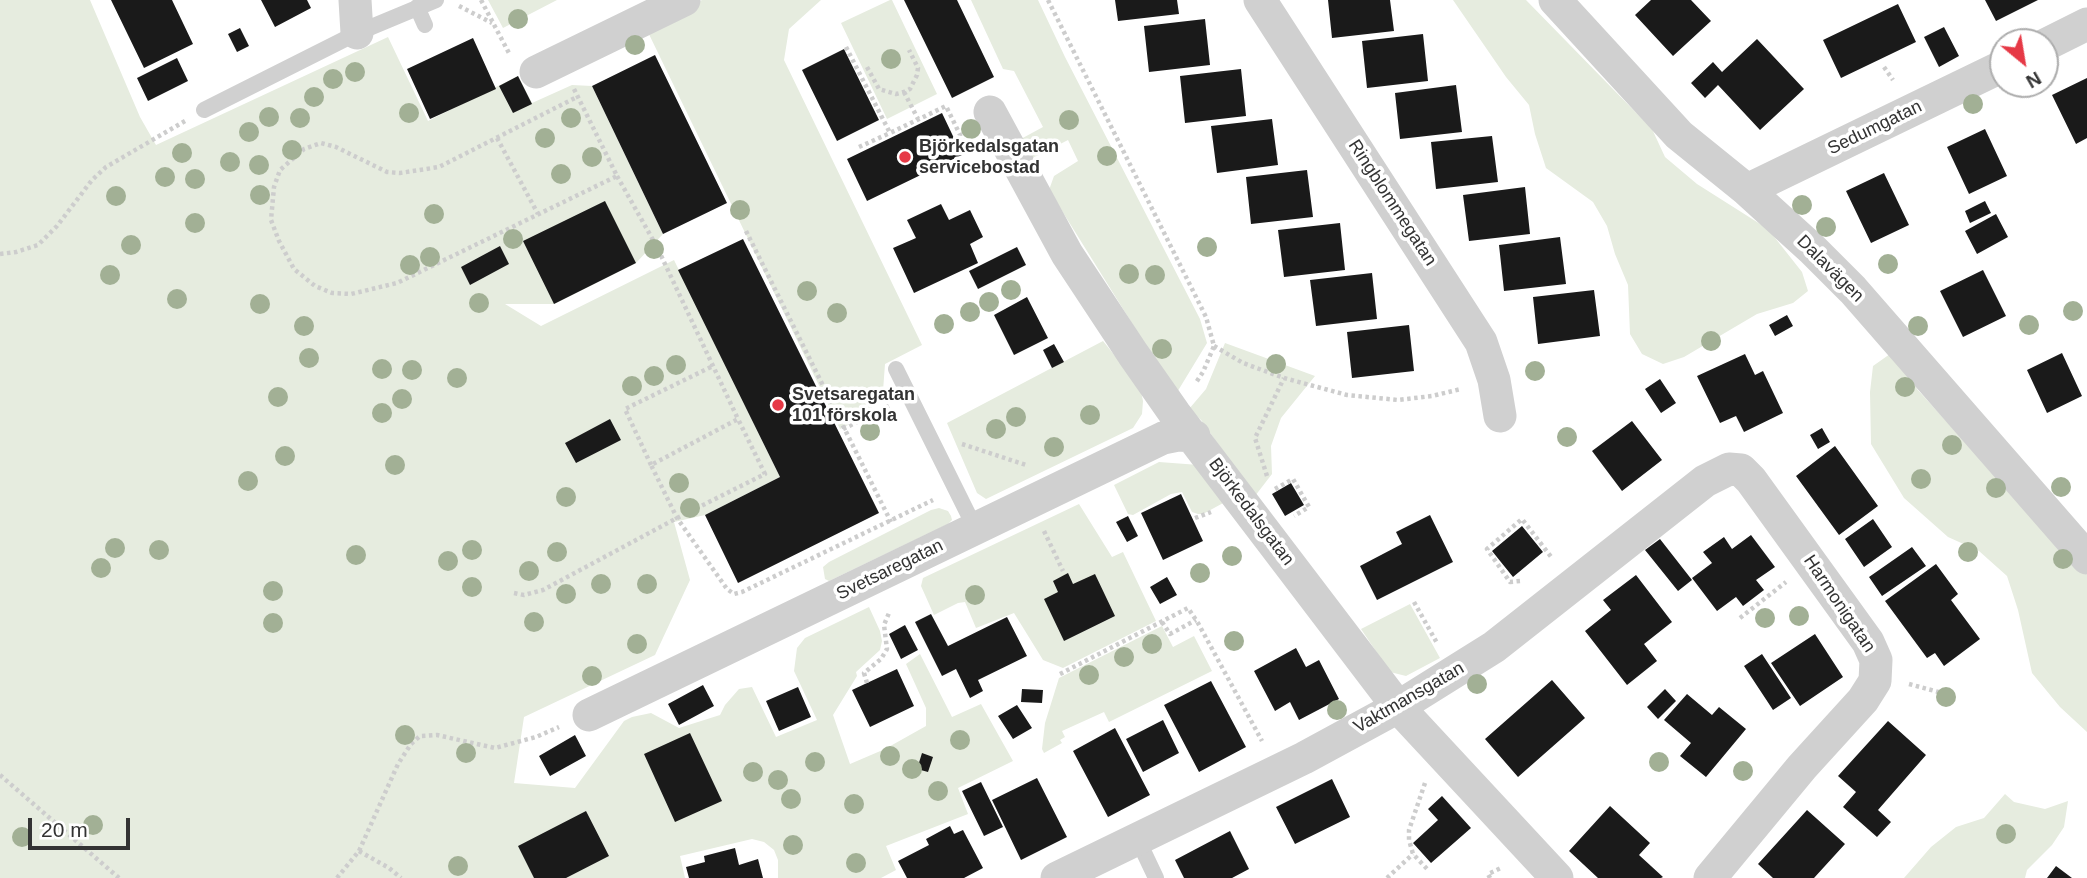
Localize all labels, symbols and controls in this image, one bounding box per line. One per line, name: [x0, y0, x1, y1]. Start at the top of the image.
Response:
north arrow: [1989, 28, 2059, 98]
text: N: [2023, 67, 2045, 92]
street label: Sedumgatan: [1824, 96, 1926, 160]
place label: Björkedalsgatan servicebostad: [919, 136, 1059, 178]
street label: Ringblommegatan: [1343, 136, 1441, 270]
marker: Björkedalsgatan servicebostad: [897, 149, 913, 165]
street label: Dalavägen: [1792, 231, 1868, 307]
place label: Svetsaregatan 101 förskola: [792, 384, 915, 426]
marker: Svetsaregatan 101 förskola: [770, 397, 786, 413]
street label: Björkedalsgatan: [1204, 454, 1298, 570]
street label: Svetsaregatan: [833, 535, 947, 605]
street label: Harmonigatan: [1798, 551, 1880, 657]
street label: Vaktmansgatan: [1350, 658, 1468, 738]
scale bar: [32, 804, 133, 848]
text: 20 m: [41, 818, 88, 841]

